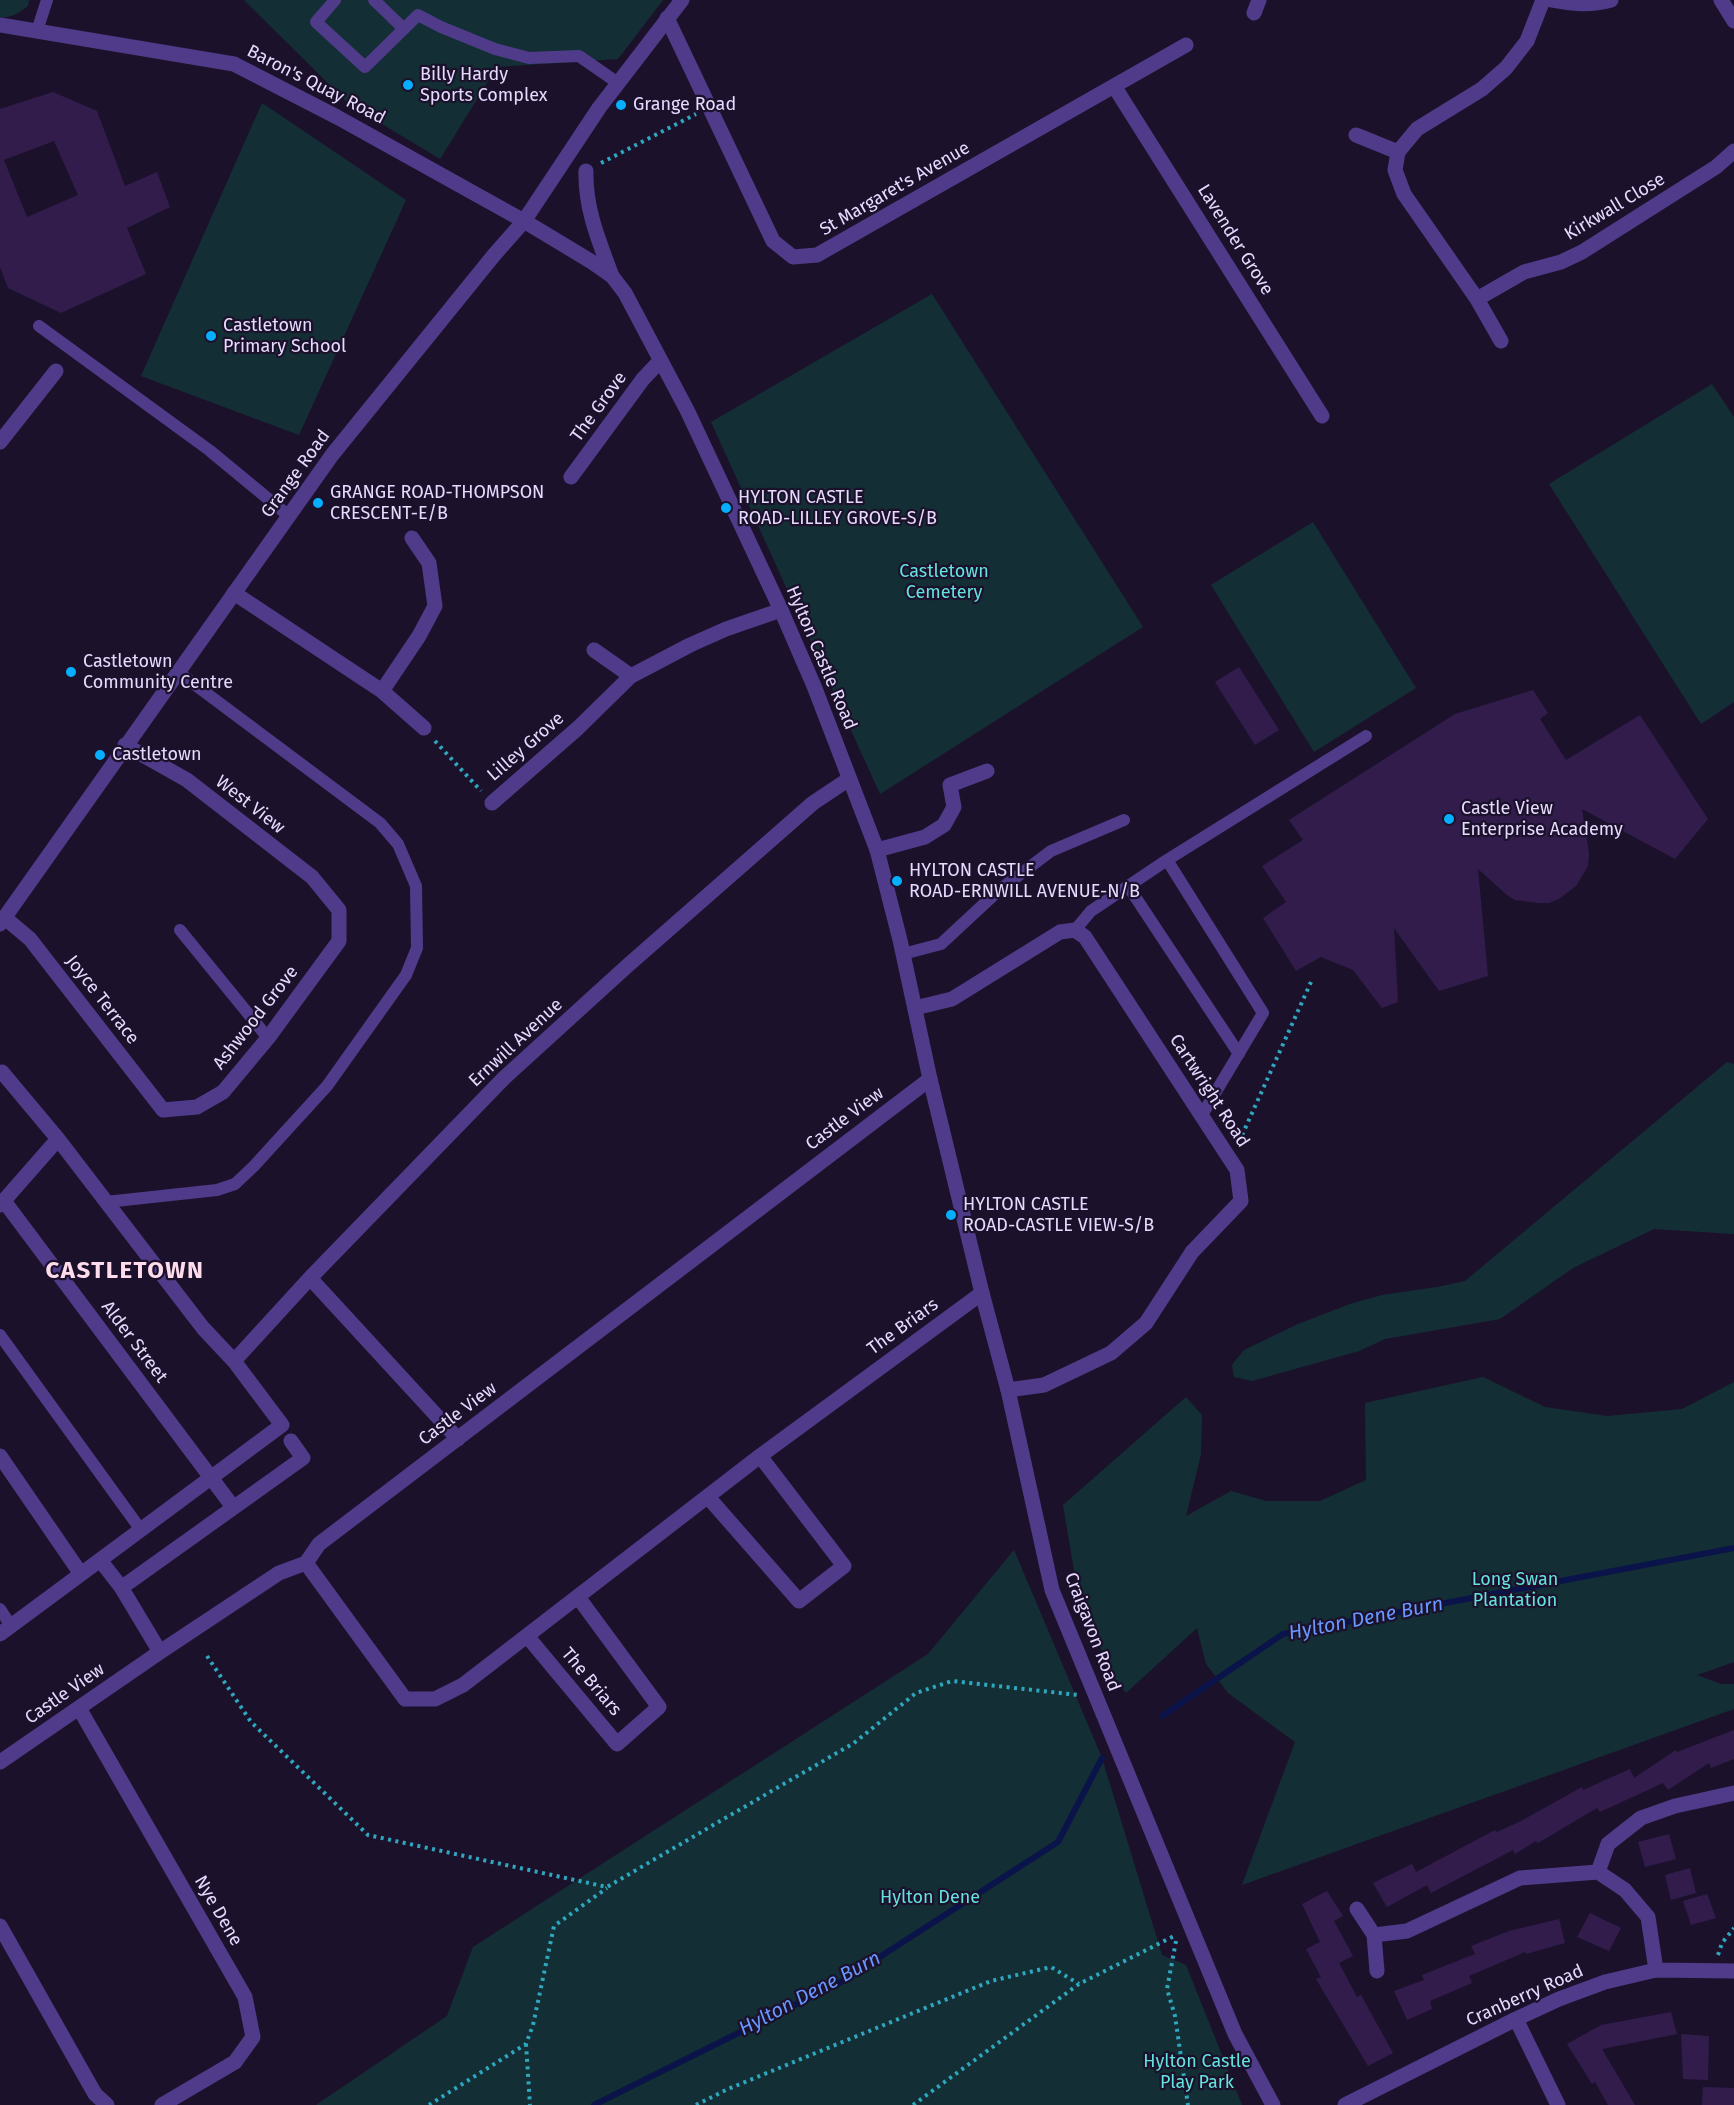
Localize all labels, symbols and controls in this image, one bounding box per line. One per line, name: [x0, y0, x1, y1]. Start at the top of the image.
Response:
street label: Baron's Quay Road: [243, 41, 389, 129]
place label: Billy Hardy Sports Complex: [420, 64, 548, 106]
marker: Billy Hardy Sports Complex: [401, 78, 415, 92]
place label: Grange Road: [633, 94, 736, 116]
marker: Grange Road: [614, 98, 628, 112]
street label: St Margaret's Avenue: [816, 137, 974, 241]
street label: Kirkwall Close: [1561, 169, 1669, 245]
street label: Lavender Grove: [1192, 181, 1278, 299]
place label: Castletown Primary School: [223, 315, 346, 358]
marker: Castletown Primary School: [204, 329, 218, 343]
street label: The Grove: [566, 368, 632, 446]
street label: Grange Road: [257, 426, 335, 522]
place label: GRANGE ROAD-THOMPSON CRESCENT-E/B: [330, 482, 544, 524]
place label: HYLTON CASTLE ROAD-LILLEY GROVE-S/B: [738, 487, 937, 530]
marker: GRANGE ROAD-THOMPSON CRESCENT-E/B: [311, 496, 325, 510]
marker: HYLTON CASTLE ROAD-LILLEY GROVE-S/B: [719, 501, 733, 515]
park label: Castletown Cemetery: [899, 561, 989, 604]
street label: Hylton Castle Road: [781, 583, 861, 733]
place label: Castletown Community Centre: [83, 651, 233, 694]
marker: Castletown Community Centre: [64, 665, 78, 679]
street label: Lilley Grove: [483, 708, 569, 786]
place label: Castletown: [112, 744, 201, 766]
marker: Castletown: [93, 748, 107, 762]
street label: West View: [211, 771, 289, 839]
place label: Castle View Enterprise Academy: [1461, 798, 1623, 840]
marker: Castle View Enterprise Academy: [1442, 812, 1456, 826]
place label: HYLTON CASTLE ROAD-ERNWILL AVENUE-N/B: [909, 860, 1140, 902]
marker: HYLTON CASTLE ROAD-ERNWILL AVENUE-N/B: [890, 874, 904, 888]
street label: Joyce Terrace: [61, 951, 143, 1049]
street label: Ashwood Grove: [209, 962, 303, 1074]
street label: Ernwill Avenue: [465, 994, 567, 1092]
street label: Cartwright Road: [1164, 1030, 1254, 1152]
street label: Castle View: [802, 1083, 888, 1155]
place label: HYLTON CASTLE ROAD-CASTLE VIEW-S/B: [963, 1194, 1154, 1236]
marker: HYLTON CASTLE ROAD-CASTLE VIEW-S/B: [944, 1208, 958, 1222]
district label: CASTLETOWN: [45, 1257, 205, 1285]
street label: The Briars: [863, 1294, 943, 1360]
street label: Alder Street: [96, 1297, 172, 1387]
street label: Castle View: [415, 1378, 501, 1450]
street label: Craigavon Road: [1059, 1569, 1125, 1695]
park label: Long Swan Plantation: [1472, 1569, 1558, 1612]
water label: Hylton Dene Burn: [1287, 1592, 1445, 1646]
street label: The Briars: [556, 1644, 626, 1720]
street label: Castle View: [21, 1659, 109, 1729]
street label: Nye Dene: [189, 1872, 247, 1950]
park label: Hylton Dene: [880, 1887, 980, 1909]
water label: Hylton Dene Burn: [735, 1947, 885, 2041]
street label: Cranberry Road: [1463, 1961, 1587, 2031]
park label: Hylton Castle Play Park: [1143, 2051, 1251, 2094]

